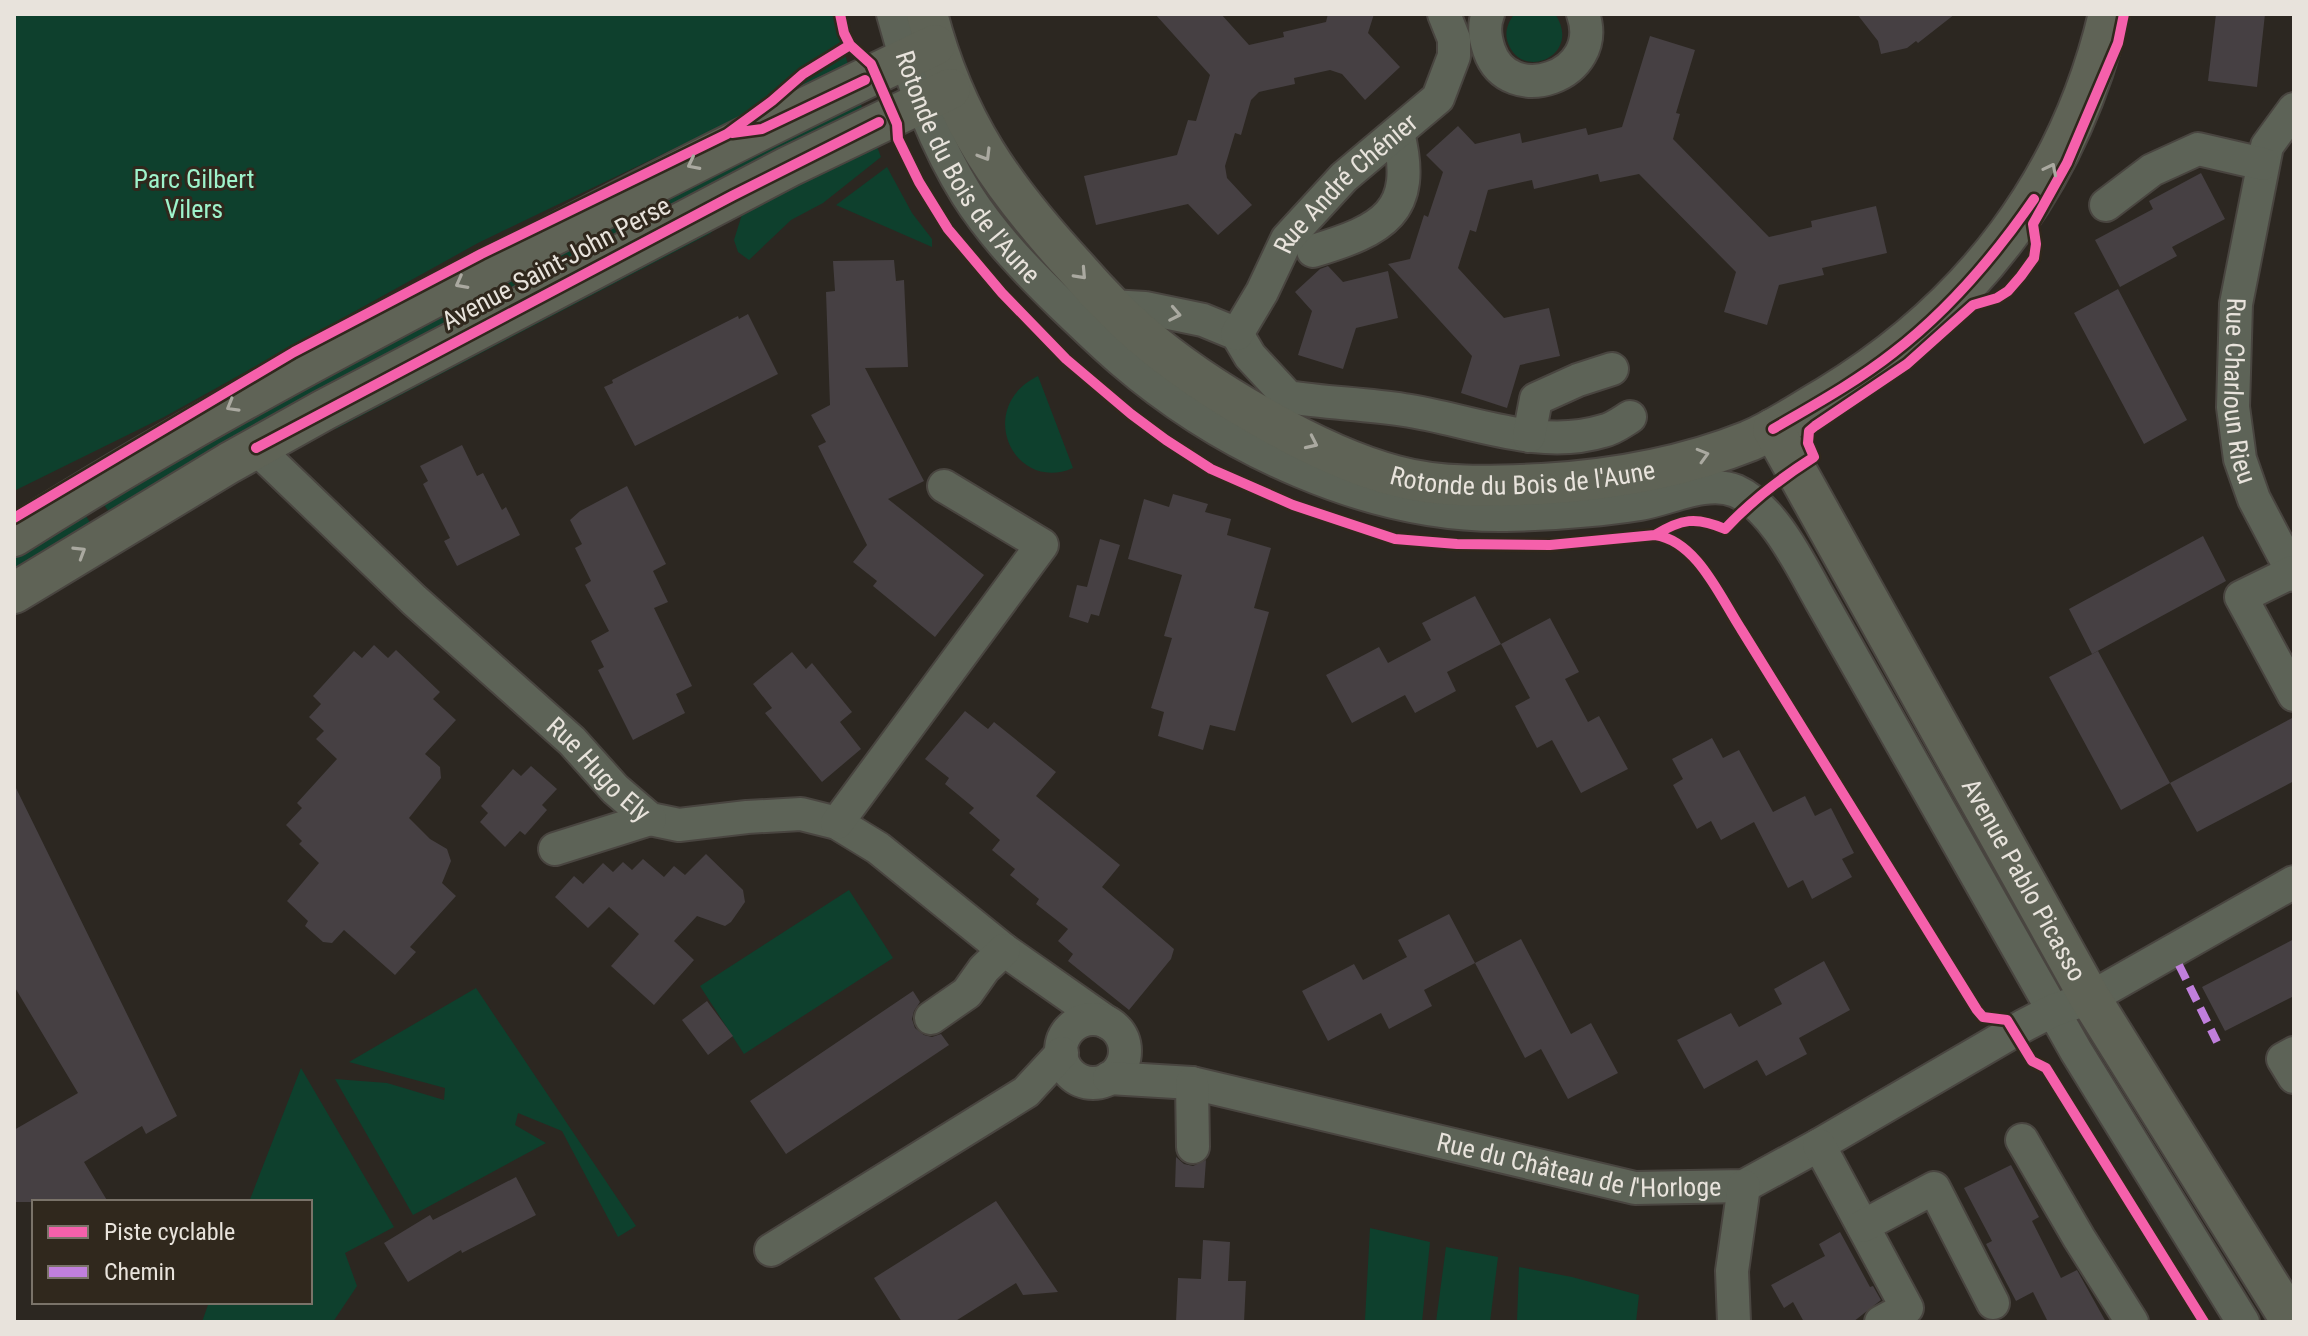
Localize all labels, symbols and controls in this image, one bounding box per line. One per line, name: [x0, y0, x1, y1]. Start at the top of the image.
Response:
street label: Rotonde du Bois de l'Aune: [890, 47, 1047, 289]
street label: Rue André Chénier: [1267, 107, 1423, 258]
one-way arrow: [975, 146, 991, 161]
one-way arrow: [686, 154, 701, 170]
one-way arrow: [2041, 163, 2056, 178]
park label: Parc Gilbert Vilers: [134, 164, 254, 224]
street label: Avenue Saint-John Perse: [437, 190, 675, 336]
one-way arrow: [1071, 265, 1086, 279]
one-way arrow: [455, 273, 470, 288]
street label: Rue Charloun Rieu: [2218, 297, 2262, 488]
one-way arrow: [1169, 305, 1182, 322]
one-way arrow: [226, 396, 241, 412]
one-way arrow: [1304, 433, 1318, 449]
one-way arrow: [1695, 448, 1709, 464]
street label: Rotonde du Bois de l'Aune: [1387, 455, 1658, 501]
one-way arrow: [72, 547, 86, 562]
street label: Rue Hugo Ely: [541, 711, 657, 828]
street label: Avenue Pablo Picasso: [1956, 773, 2092, 986]
street label: Rue du Château de l'Horloge: [1434, 1127, 1722, 1203]
legend: [32, 1200, 312, 1304]
text: Piste cyclable: [104, 1218, 235, 1246]
text: Chemin: [104, 1258, 176, 1286]

